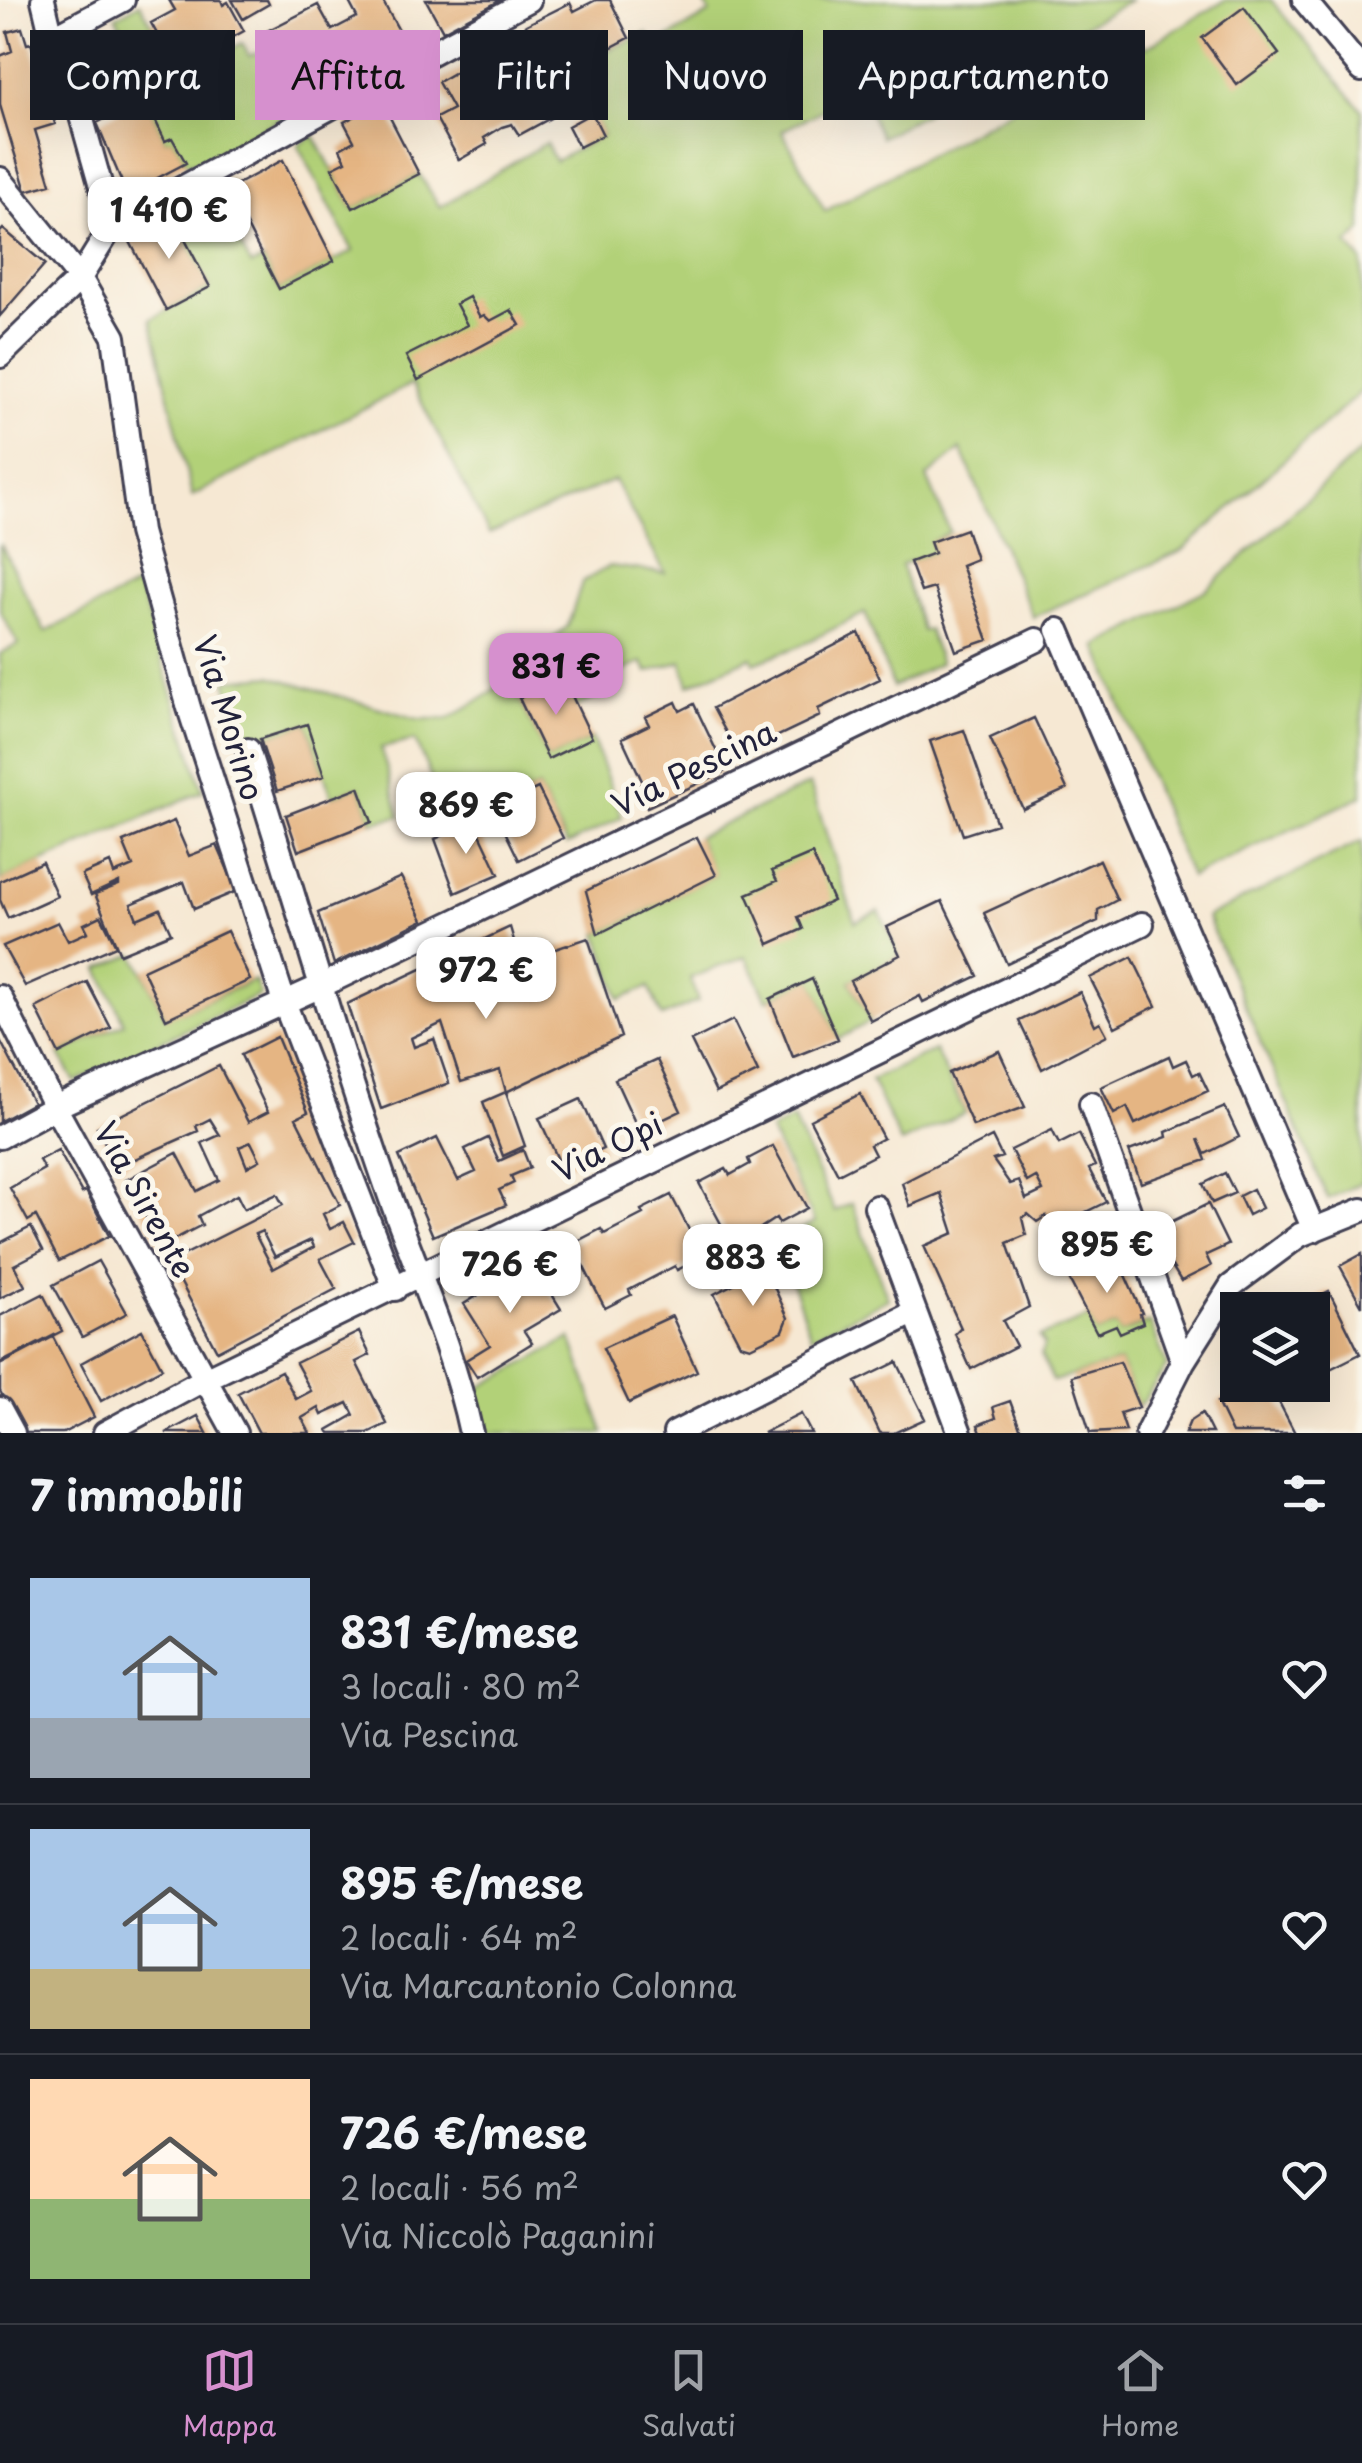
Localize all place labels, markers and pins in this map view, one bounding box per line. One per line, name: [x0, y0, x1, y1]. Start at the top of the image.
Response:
pin: 1 410 €: [77, 177, 261, 262]
pin: 831 €: [486, 633, 626, 718]
pin: 869 €: [396, 772, 536, 857]
pin: 972 €: [416, 937, 556, 1022]
pin: 895 €: [1037, 1211, 1177, 1296]
pin: 883 €: [683, 1224, 823, 1309]
pin: 726 €: [440, 1231, 580, 1316]

